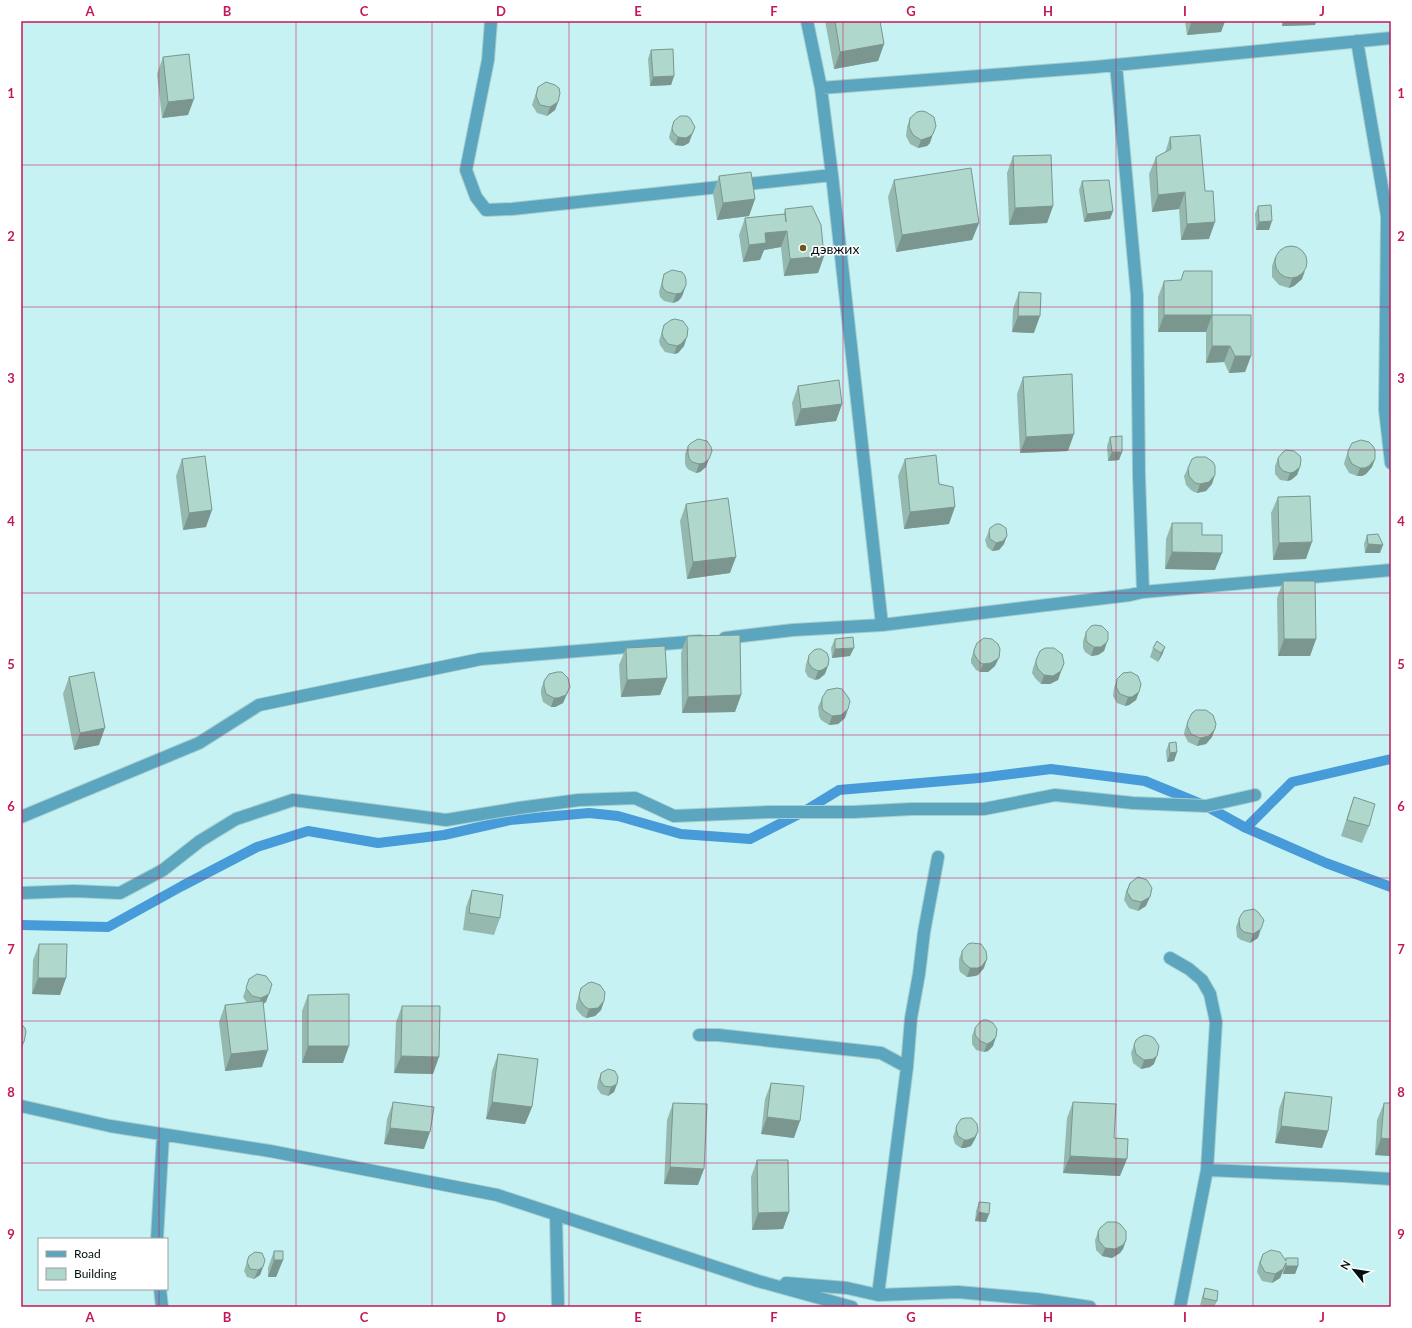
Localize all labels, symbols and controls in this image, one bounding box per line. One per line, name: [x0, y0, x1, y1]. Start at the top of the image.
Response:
text: A: [84, 3, 95, 19]
text: B: [223, 3, 232, 19]
text: C: [360, 3, 369, 19]
text: D: [496, 3, 506, 19]
text: E: [634, 3, 642, 19]
text: F: [770, 3, 778, 19]
text: G: [906, 3, 916, 19]
text: H: [1043, 3, 1053, 19]
text: I: [1183, 3, 1187, 19]
text: J: [1319, 3, 1325, 19]
text: 1: [7, 85, 15, 101]
text: 1: [1397, 85, 1405, 101]
text: 2: [7, 228, 15, 244]
text: 2: [1397, 228, 1405, 244]
place label: дэвжих: [811, 240, 859, 257]
marker: дэвжих: [798, 243, 808, 253]
text: 3: [7, 370, 15, 386]
text: 3: [1397, 370, 1405, 386]
text: 4: [7, 513, 15, 529]
text: 4: [1397, 513, 1405, 529]
text: 5: [7, 656, 15, 672]
text: 5: [1397, 656, 1405, 672]
text: 6: [7, 798, 15, 814]
text: 6: [1397, 798, 1405, 814]
text: 7: [7, 941, 15, 957]
text: 7: [1397, 941, 1405, 957]
text: 8: [7, 1084, 15, 1100]
text: 8: [1397, 1084, 1405, 1100]
text: 9: [7, 1226, 15, 1242]
text: 9: [1397, 1226, 1405, 1242]
legend: [38, 1238, 168, 1290]
text: Road: [74, 1246, 101, 1261]
north arrow: [1334, 1250, 1374, 1290]
text: N: [1337, 1258, 1353, 1272]
text: Building: [74, 1266, 117, 1281]
text: A: [84, 1309, 95, 1325]
text: B: [223, 1309, 232, 1325]
text: C: [360, 1309, 369, 1325]
text: D: [496, 1309, 506, 1325]
text: E: [634, 1309, 642, 1325]
text: F: [770, 1309, 778, 1325]
text: G: [906, 1309, 916, 1325]
text: H: [1043, 1309, 1053, 1325]
text: I: [1183, 1309, 1187, 1325]
text: J: [1319, 1309, 1325, 1325]

